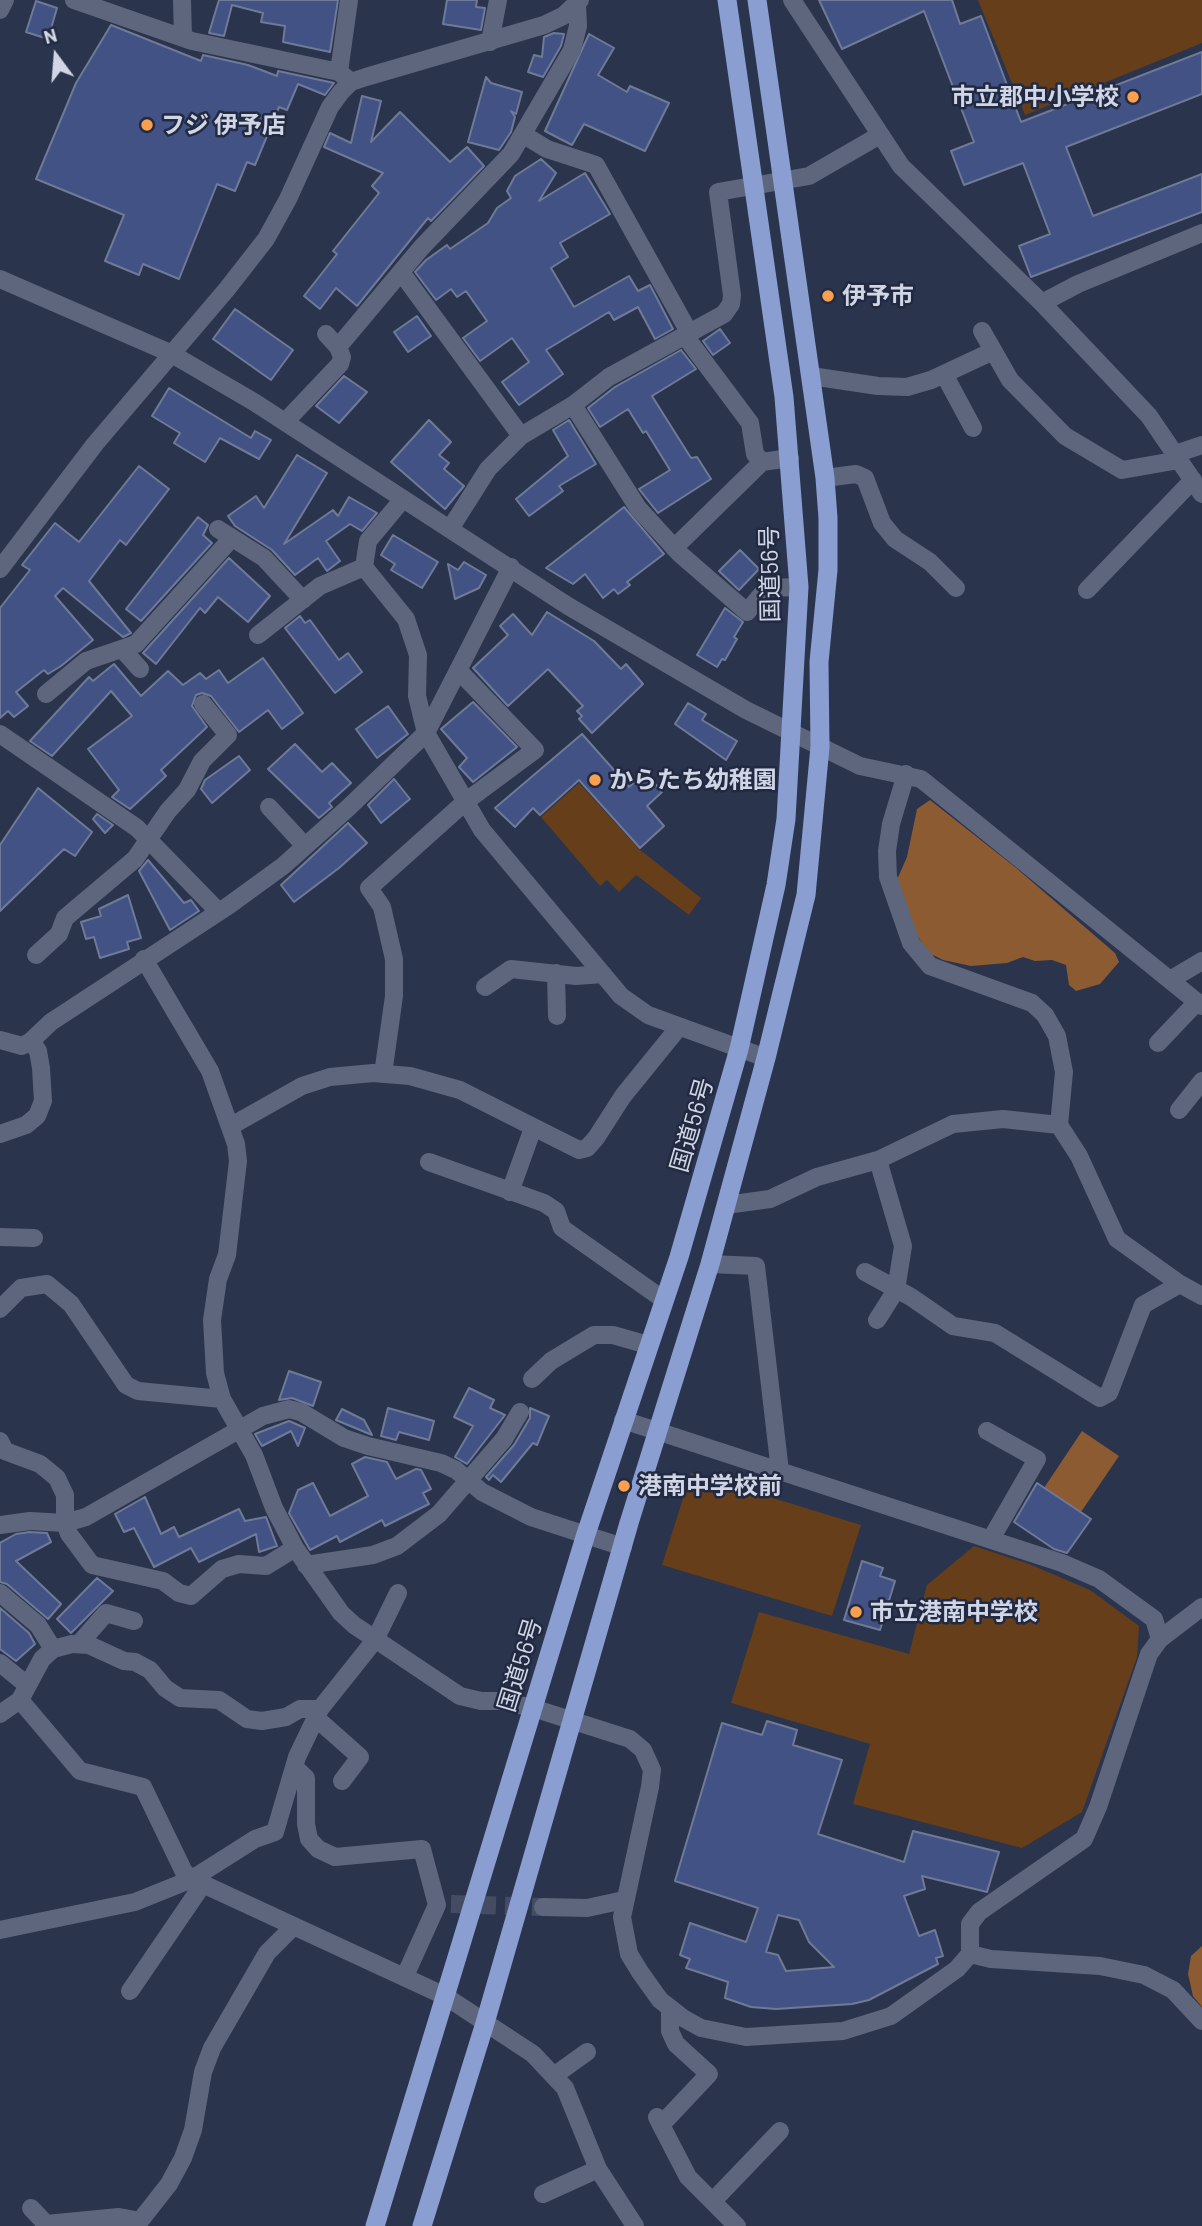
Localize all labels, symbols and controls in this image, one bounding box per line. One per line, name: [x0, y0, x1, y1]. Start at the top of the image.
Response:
north arrow: [21, 21, 91, 91]
text: N: [41, 23, 59, 48]
place label: 市立郡中小学校: [951, 83, 1119, 111]
marker: 市立郡中小学校: [1125, 89, 1141, 105]
place label: フジ 伊予店: [161, 111, 286, 139]
marker: フジ 伊予店: [139, 117, 155, 133]
place label: 伊予市: [842, 282, 914, 310]
marker: 伊予市: [820, 288, 836, 304]
street label: 国道56号: [755, 525, 785, 623]
place label: からたち幼稚園: [609, 766, 777, 794]
marker: からたち幼稚園: [587, 772, 603, 788]
street label: 国道56号: [665, 1075, 719, 1175]
place label: 港南中学校前: [638, 1472, 782, 1500]
marker: 港南中学校前: [616, 1478, 632, 1494]
place label: 市立港南中学校: [870, 1598, 1038, 1626]
marker: 市立港南中学校: [848, 1604, 864, 1620]
street label: 国道56号: [492, 1615, 548, 1715]

